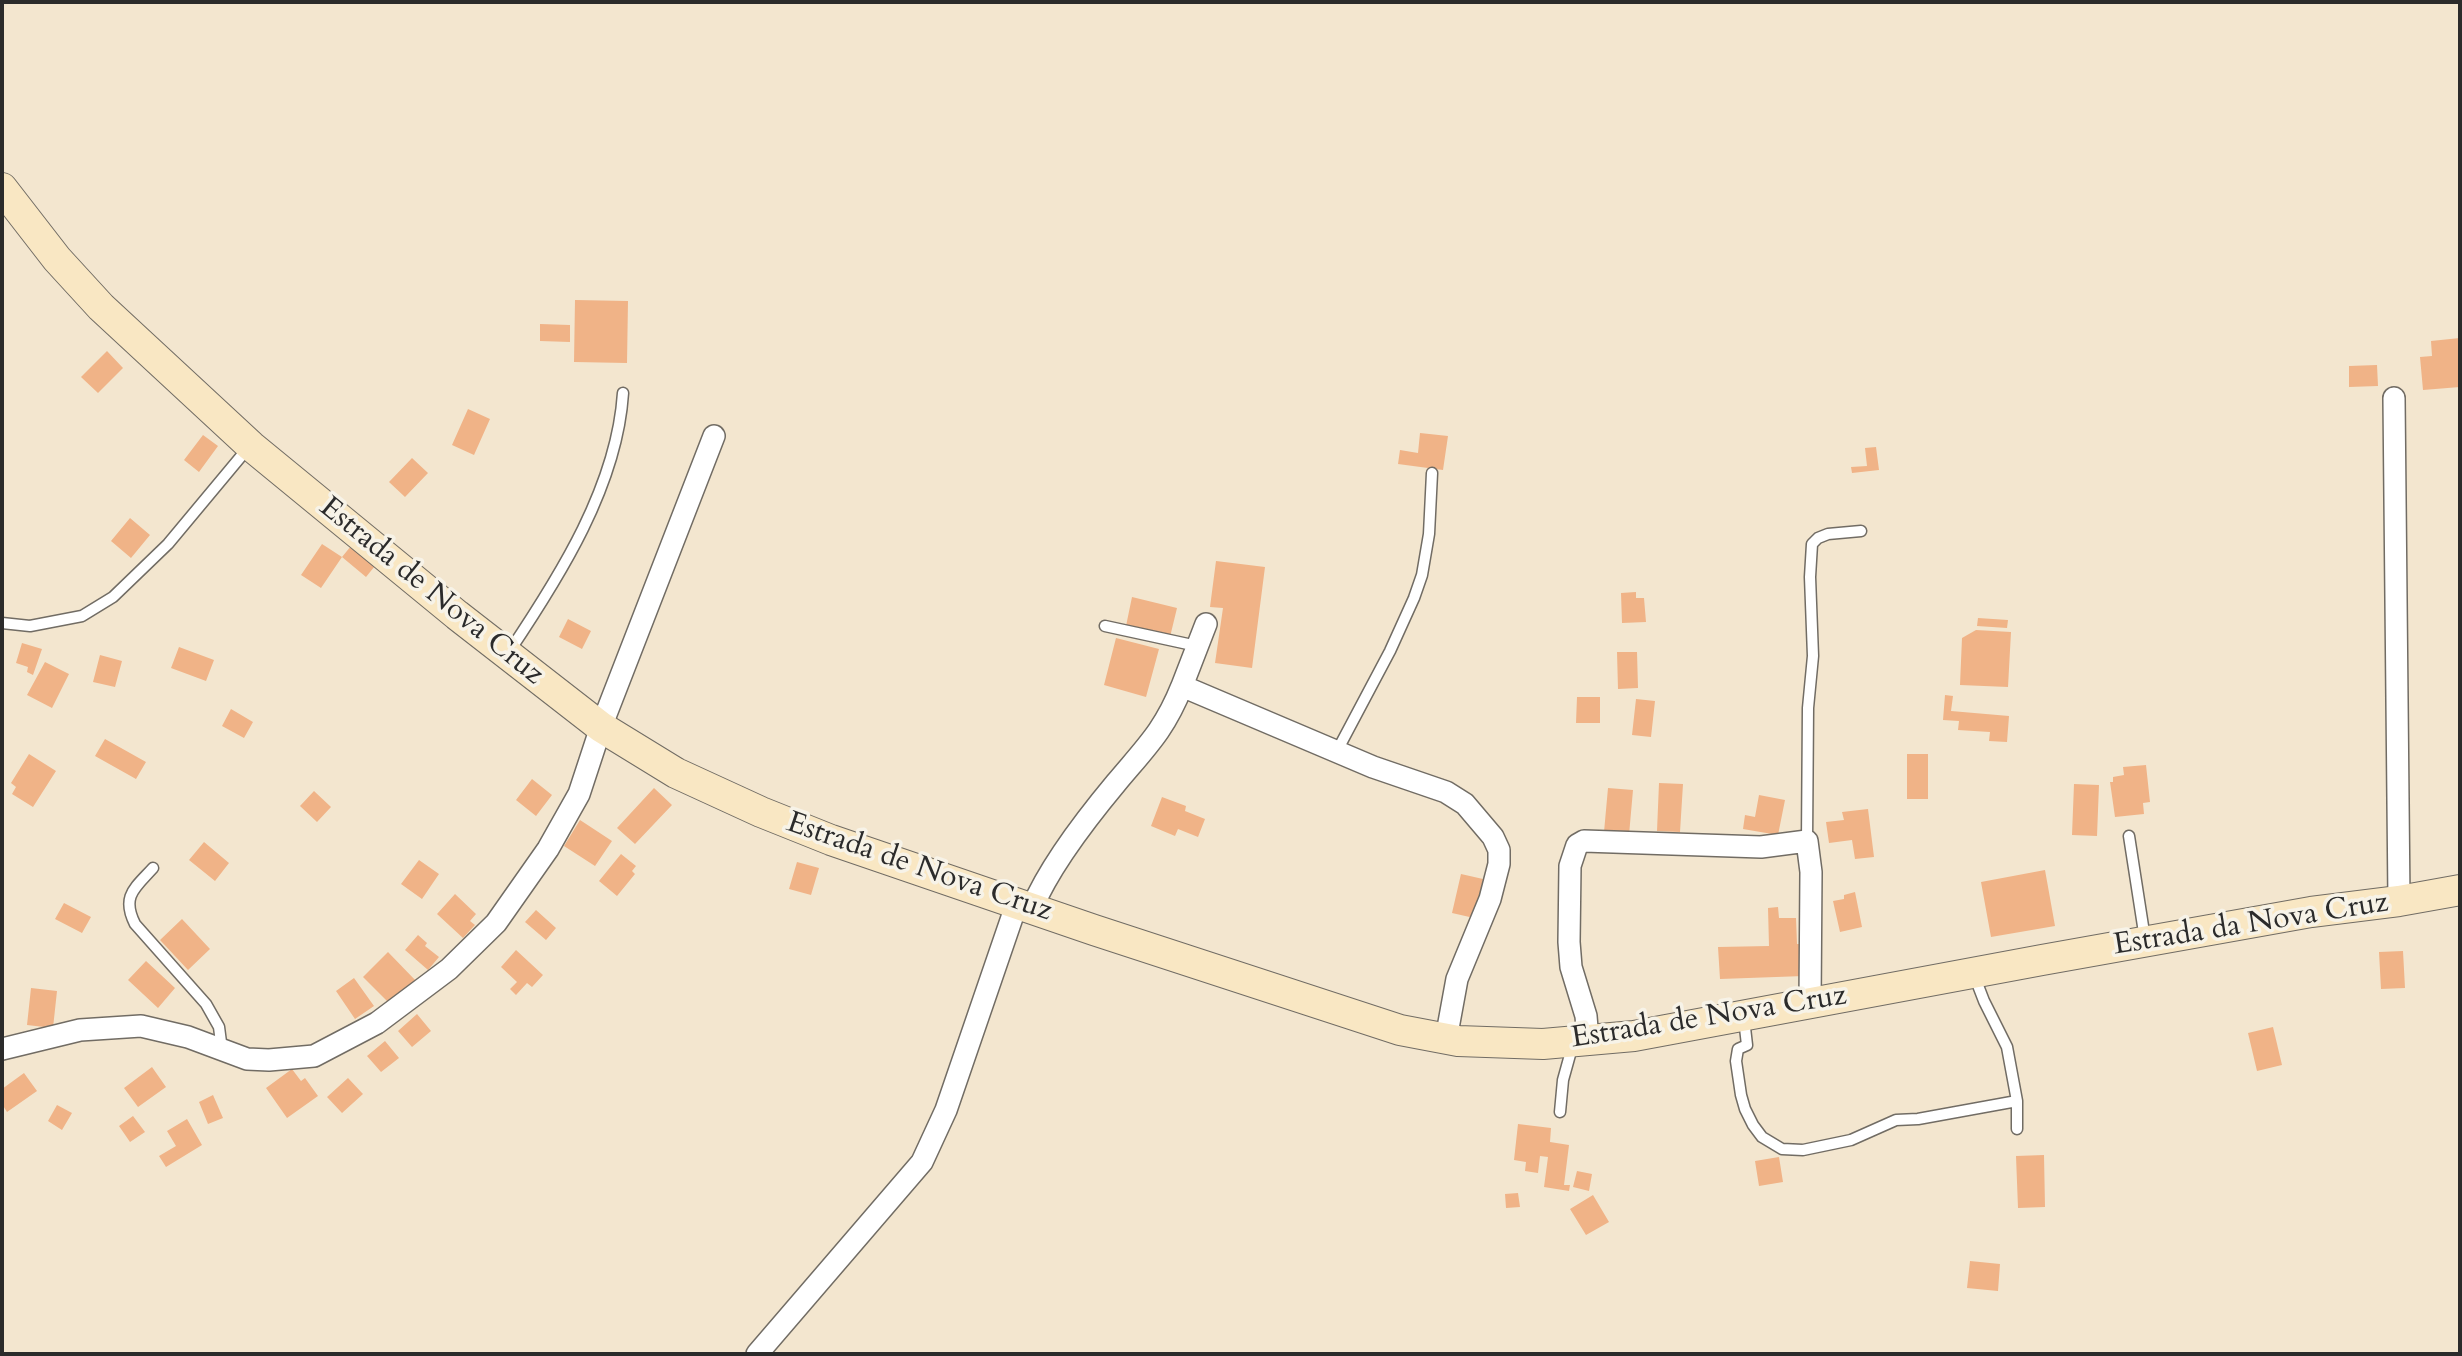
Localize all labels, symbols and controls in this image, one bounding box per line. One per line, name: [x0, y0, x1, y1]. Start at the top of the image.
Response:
street label: Estrada de Nova Cruz: [312, 490, 550, 694]
street label: Estrada de Nova Cruz: [782, 806, 1056, 930]
street label: Estrada da Nova Cruz: [2111, 886, 2391, 964]
street label: Estrada de Nova Cruz: [1569, 978, 1849, 1058]

